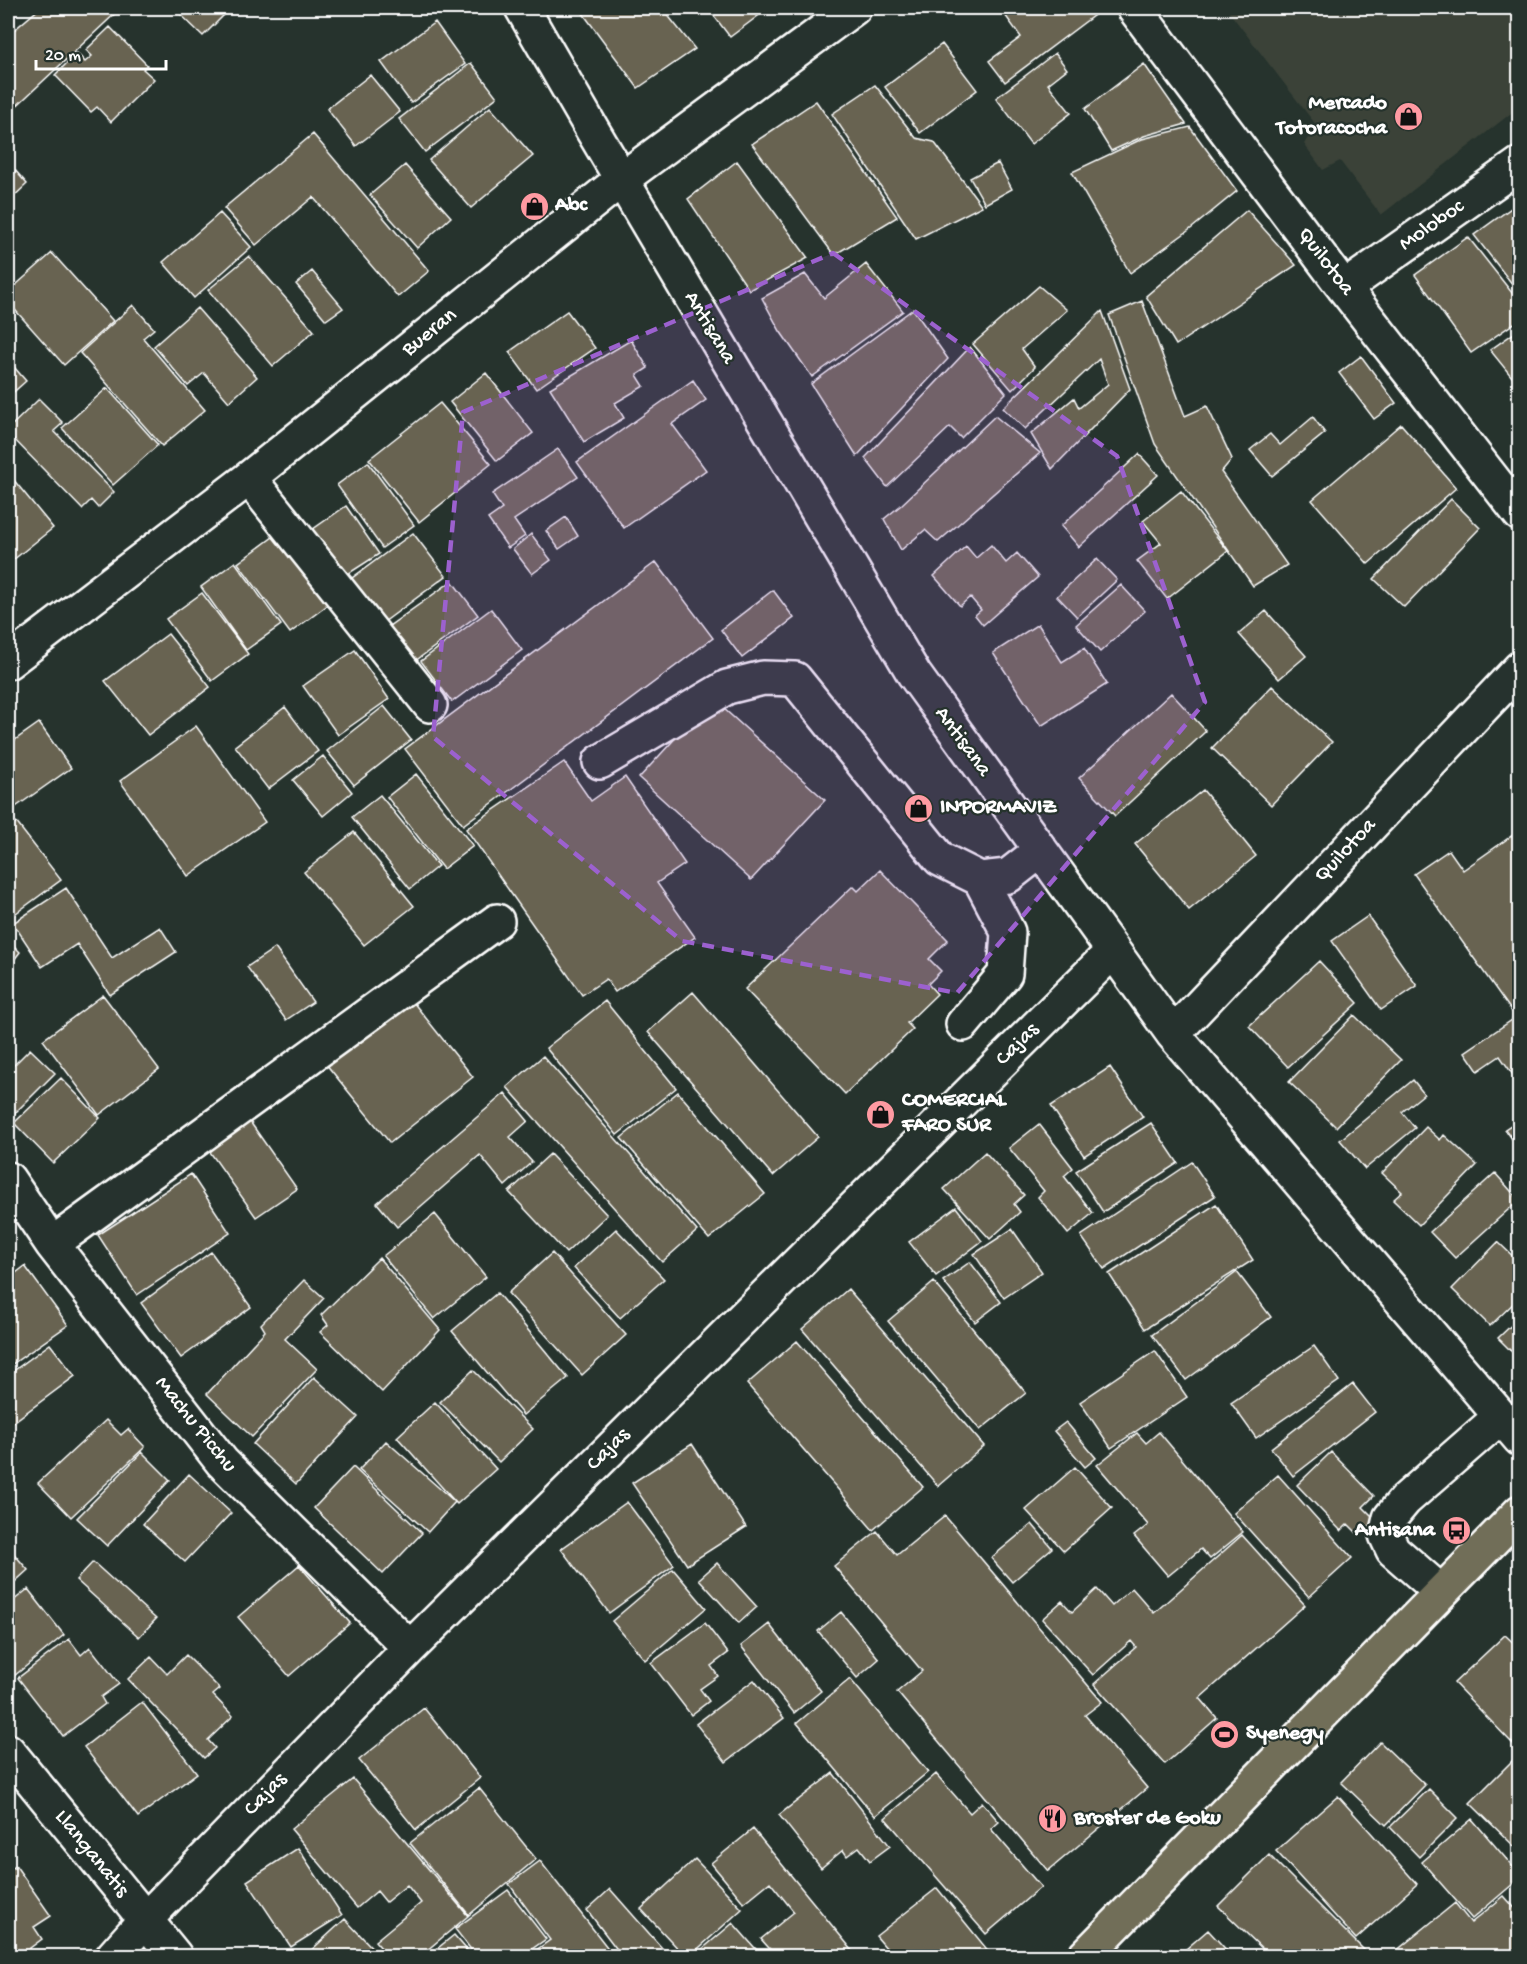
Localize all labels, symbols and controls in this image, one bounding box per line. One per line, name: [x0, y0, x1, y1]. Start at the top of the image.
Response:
scale bar: [36, 33, 166, 71]
text: 20 m: [45, 46, 81, 67]
place label: Mercado Totoracocha: [1274, 91, 1389, 142]
shop icon: Mercado Totoracocha: [1392, 101, 1424, 133]
shop icon: Abc: [518, 190, 550, 222]
place label: Abc: [554, 193, 589, 219]
street label: Moloboc: [1394, 193, 1471, 258]
street label: Quilotoa: [1291, 223, 1360, 302]
street label: Antisana: [677, 287, 741, 370]
street label: Bueran: [396, 303, 463, 364]
street label: Antisana: [928, 702, 997, 783]
shop icon: INPORMAVIZ: [903, 792, 935, 824]
place label: INPORMAVIZ: [940, 795, 1057, 821]
street label: Quilotoa: [1310, 813, 1383, 889]
street label: Cajas: [991, 1017, 1046, 1072]
place label: COMERCIAL FARO SUR: [901, 1088, 1008, 1139]
shop icon: COMERCIAL FARO SUR: [865, 1098, 897, 1130]
street label: Machu Picchu: [148, 1372, 242, 1478]
street label: Cajas: [582, 1422, 637, 1477]
bus stop icon: Antisana: [1440, 1515, 1472, 1547]
place label: Antisana: [1354, 1518, 1437, 1544]
sports icon: Syenegy: [1209, 1718, 1241, 1750]
place label: Syenegy: [1246, 1721, 1324, 1747]
street label: Cajas: [239, 1767, 294, 1822]
restaurant icon: Broster de Goku: [1037, 1803, 1069, 1835]
street label: Llanganatis: [48, 1805, 135, 1904]
place label: Broster de Goku: [1073, 1806, 1221, 1832]

